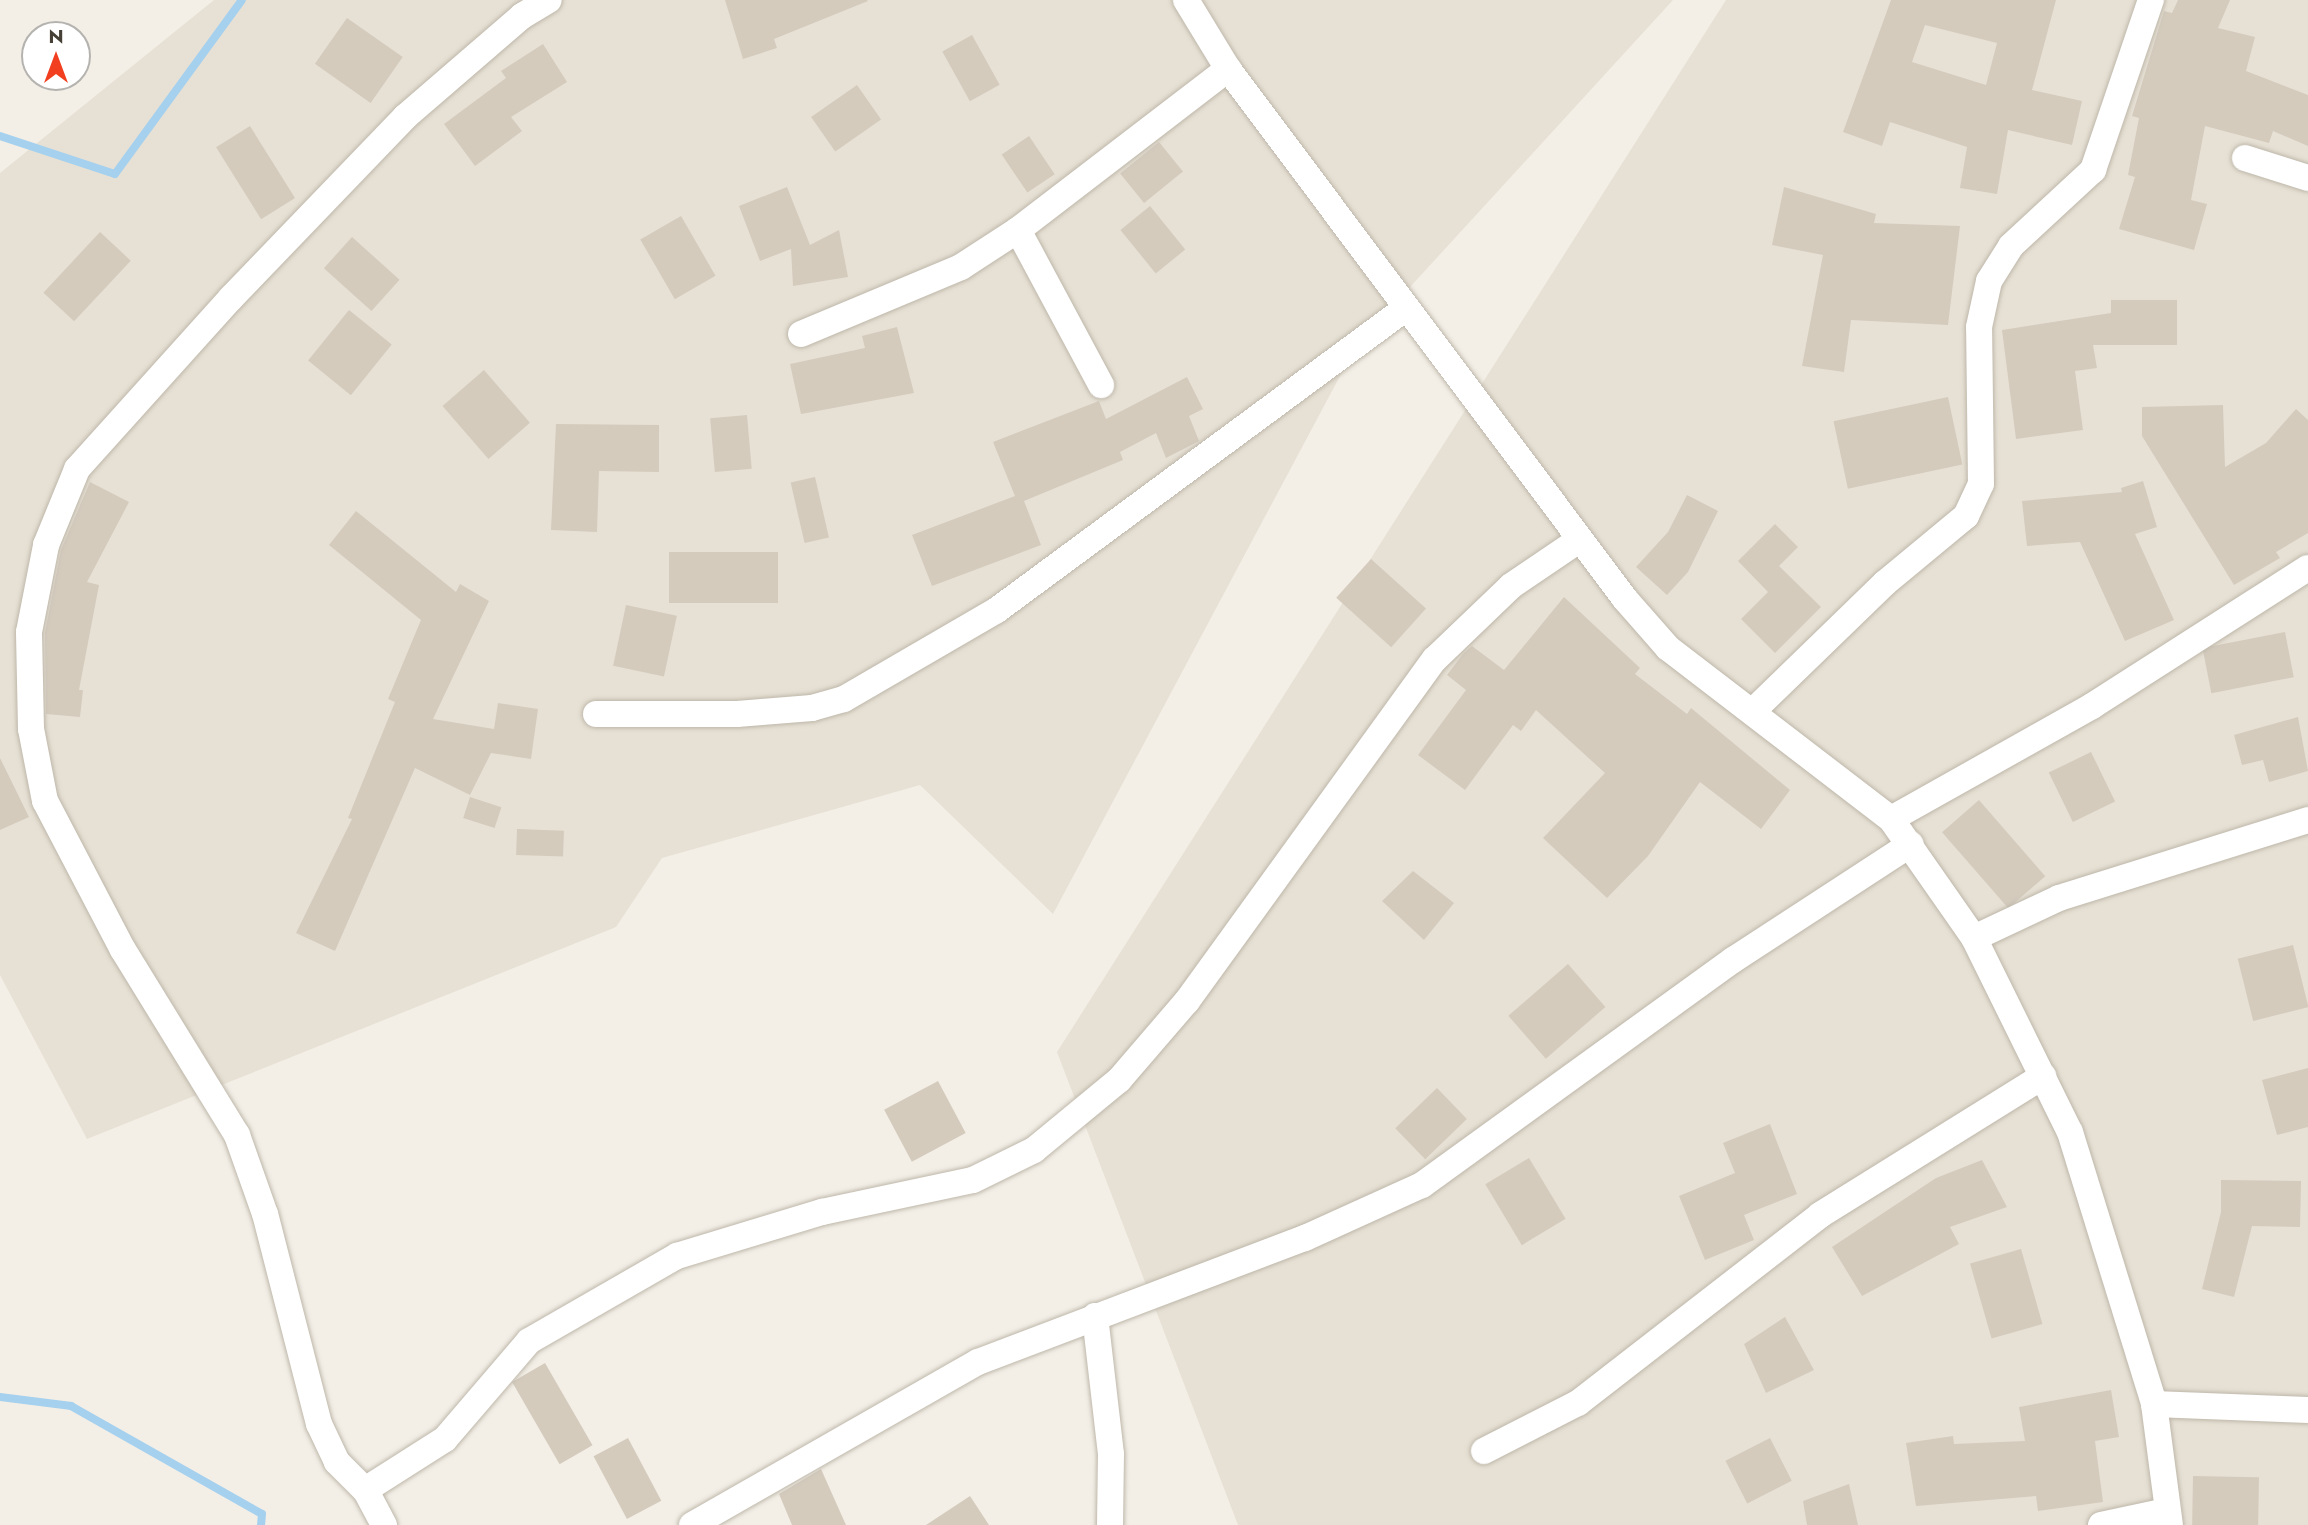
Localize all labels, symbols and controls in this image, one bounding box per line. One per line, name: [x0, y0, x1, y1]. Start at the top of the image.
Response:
north arrow: [21, 21, 91, 91]
text: N: [48, 23, 64, 50]

